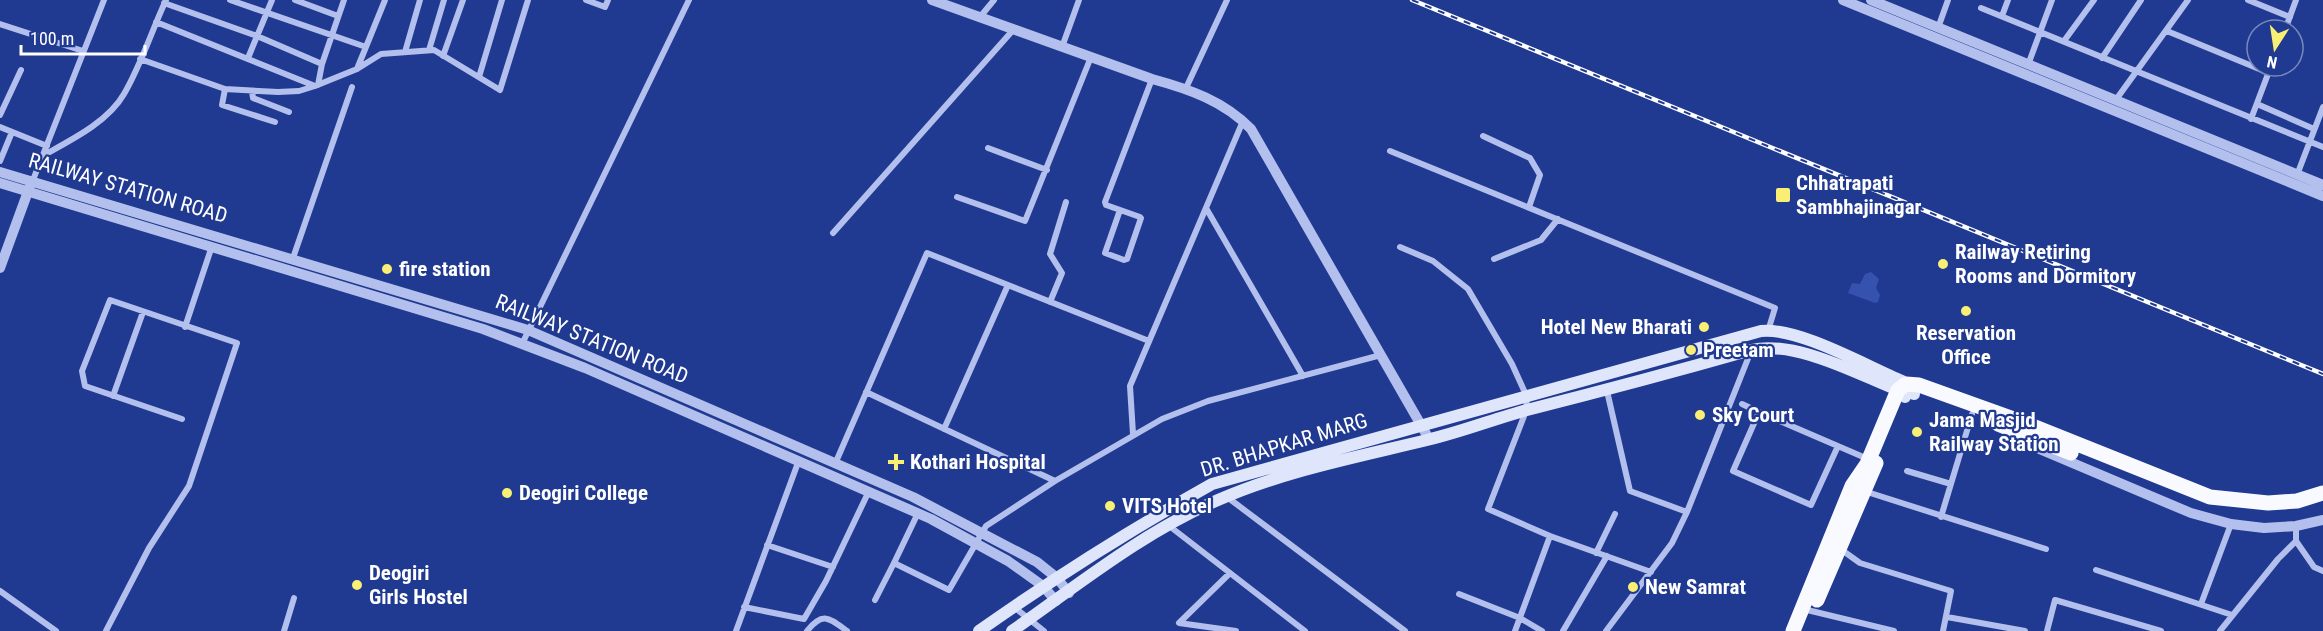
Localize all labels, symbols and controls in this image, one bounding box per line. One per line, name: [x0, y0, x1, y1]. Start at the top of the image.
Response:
scale bar: [21, 18, 146, 56]
north arrow: [2245, 18, 2305, 78]
text: 100 m: [30, 28, 74, 49]
text: N: [2265, 52, 2279, 72]
street label: RAILWAY STATION ROAD: [26, 148, 230, 228]
place label: Chhatrapati Sambhajinagar: [1796, 171, 1922, 219]
marker: Chhatrapati Sambhajinagar: [1774, 186, 1792, 204]
place label: Railway Retiring Rooms and Dormitory: [1955, 240, 2137, 288]
place label: fire station: [399, 257, 490, 281]
marker: Railway Retiring Rooms and Dormitory: [1936, 257, 1950, 271]
marker: fire station: [380, 262, 394, 276]
street label: RAILWAY STATION ROAD: [492, 289, 692, 389]
marker: Reservation Office: [1959, 304, 1973, 318]
place label: Hotel New Bharati: [1541, 315, 1692, 339]
marker: Hotel New Bharati: [1697, 320, 1711, 334]
place label: Reservation Office: [1916, 321, 2016, 369]
place label: Preetam: [1703, 338, 1774, 362]
marker: Preetam: [1684, 343, 1698, 357]
place label: Sky Court: [1712, 403, 1794, 427]
street label: DR. BHAPKAR MARG: [1198, 408, 1370, 482]
marker: Sky Court: [1693, 408, 1707, 422]
place label: Jama Masjid Railway Station: [1929, 408, 2059, 456]
marker: Jama Masjid Railway Station: [1910, 425, 1924, 439]
place label: Kothari Hospital: [910, 450, 1046, 474]
marker: Kothari Hospital: [887, 453, 905, 471]
place label: Deogiri College: [519, 481, 648, 505]
marker: Deogiri College: [500, 486, 514, 500]
place label: VITS Hotel: [1122, 494, 1212, 518]
marker: VITS Hotel: [1103, 499, 1117, 513]
place label: Deogiri Girls Hostel: [369, 561, 468, 609]
place label: New Samrat: [1645, 575, 1746, 599]
marker: Deogiri Girls Hostel: [350, 578, 364, 592]
marker: New Samrat: [1626, 580, 1640, 594]

